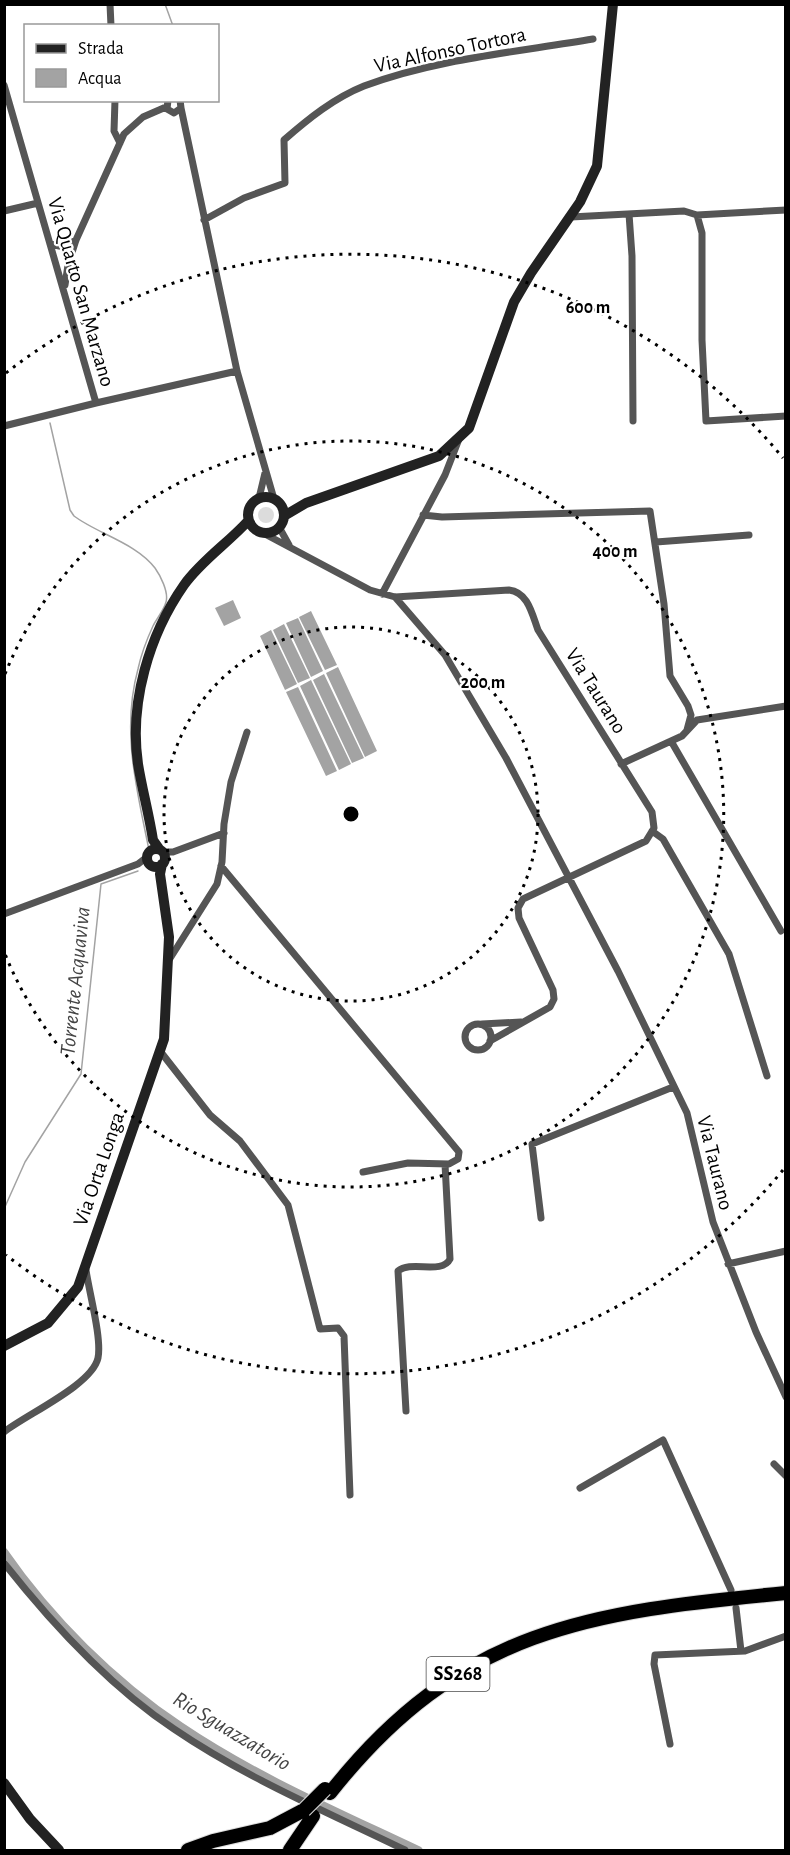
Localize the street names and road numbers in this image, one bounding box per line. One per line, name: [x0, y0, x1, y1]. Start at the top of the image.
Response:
street label: Via Alfonso Tortora: [372, 24, 528, 76]
street label: Via Quarto San Marzano: [44, 195, 118, 389]
street label: Via Taurano: [562, 645, 630, 737]
street label: Via Orta Longa: [70, 1109, 128, 1229]
street label: Via Taurano: [693, 1114, 737, 1212]
road number: SS268: [426, 1657, 490, 1691]

